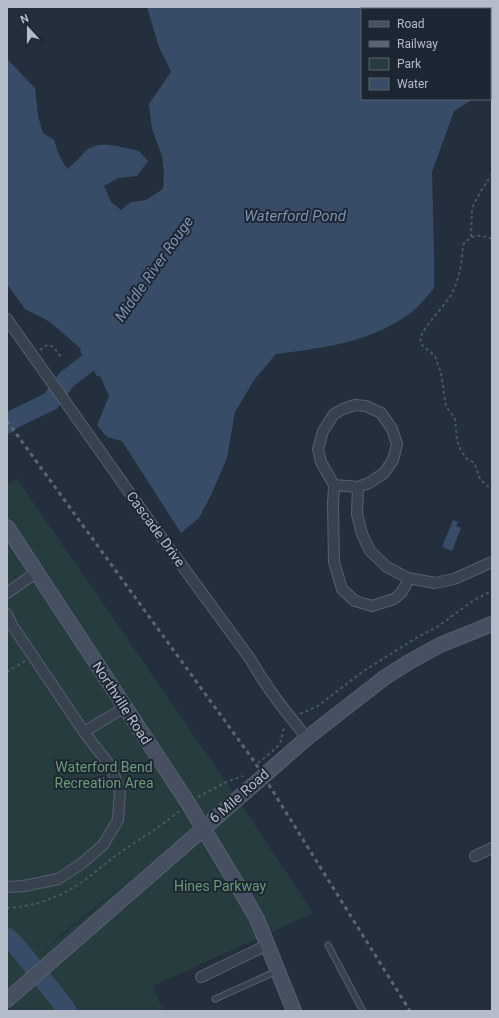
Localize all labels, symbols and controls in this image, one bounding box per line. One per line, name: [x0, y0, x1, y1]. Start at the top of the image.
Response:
north arrow: [8, 8, 48, 48]
legend: [361, 8, 491, 100]
text: N: [19, 12, 31, 27]
text: Road: [397, 17, 425, 31]
text: Railway: [397, 37, 438, 51]
text: Park: [397, 57, 422, 71]
text: Water: [397, 77, 428, 91]
water label: Waterford Pond: [244, 207, 347, 225]
water label: Middle River Rouge: [111, 213, 197, 325]
street label: Cascade Drive: [123, 488, 189, 570]
street label: Northville Road: [89, 659, 155, 747]
park label: Waterford Bend Recreation Area: [55, 759, 154, 791]
street label: 6 Mile Road: [206, 766, 272, 826]
park label: Hines Parkway: [174, 878, 266, 894]

